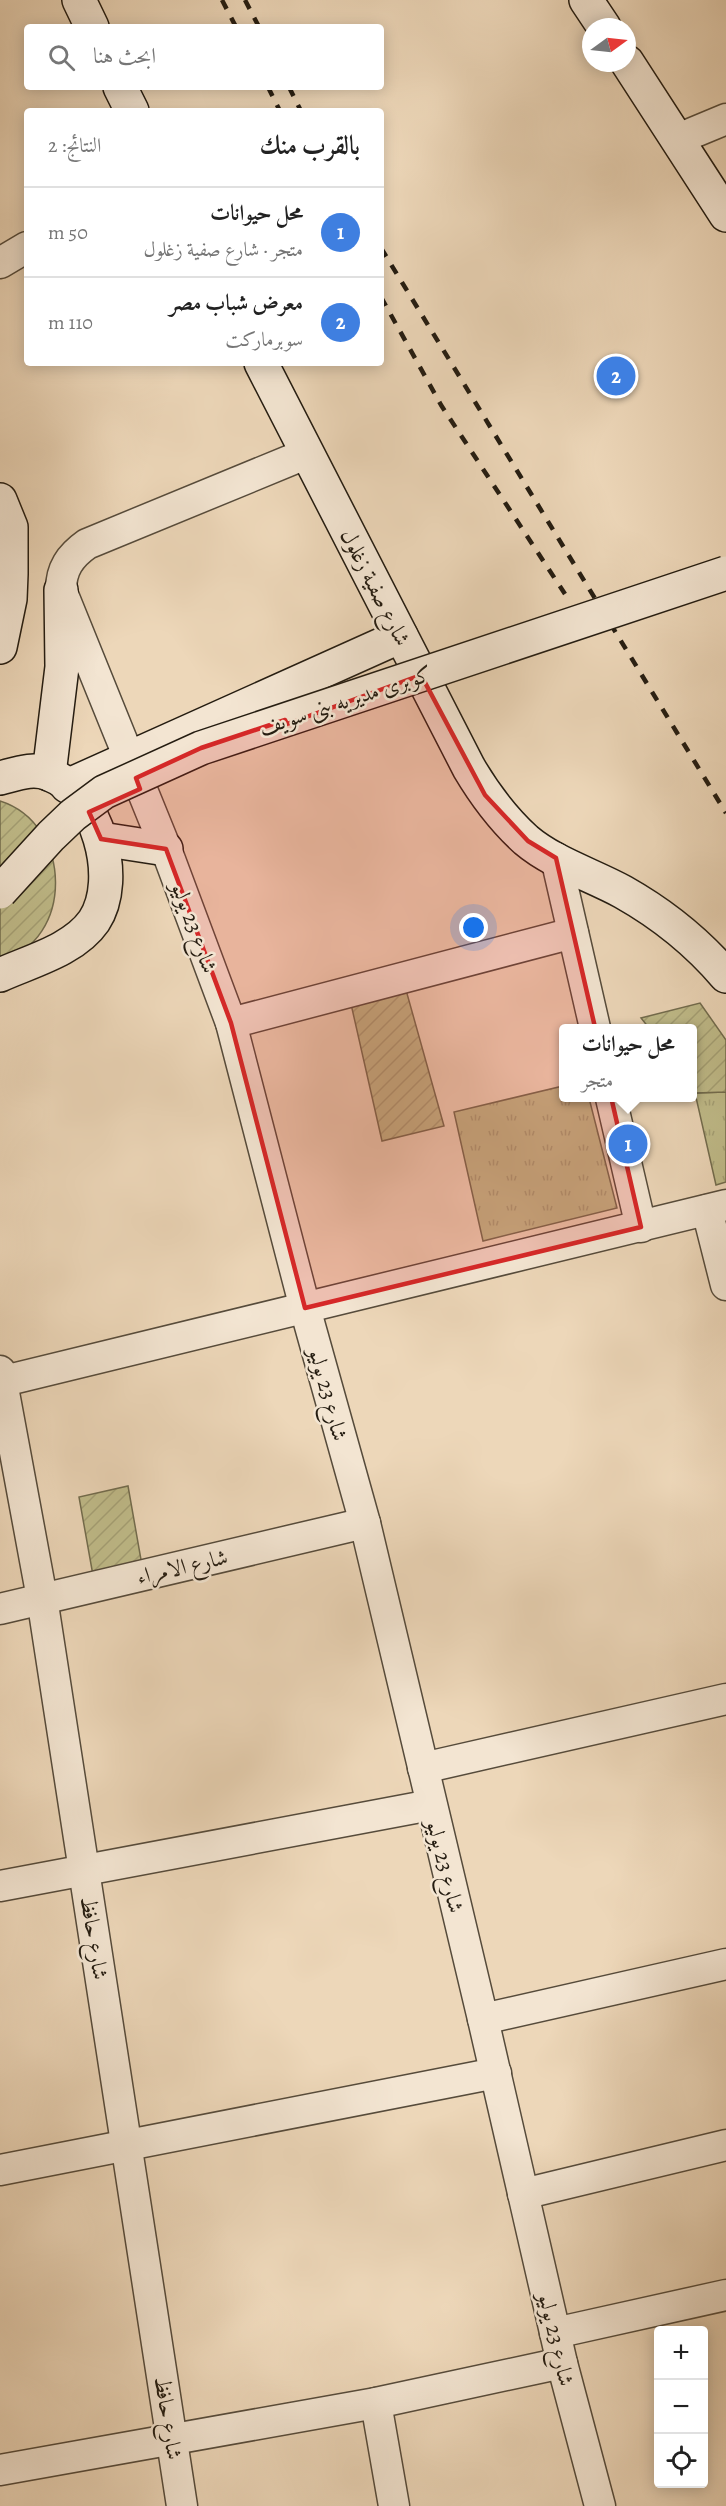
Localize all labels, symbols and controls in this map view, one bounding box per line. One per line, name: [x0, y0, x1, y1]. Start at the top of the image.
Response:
north arrow: [582, 18, 636, 72]
search box: [24, 24, 384, 90]
icon: search: [45, 41, 78, 74]
text: ابحث هنا: [93, 41, 156, 71]
text: بالقرب منك: [259, 128, 360, 163]
text: النتائج: 2: [48, 132, 101, 159]
text: محل حيوانات: [210, 198, 303, 228]
text: 50 m: [48, 219, 88, 246]
text: 1: [337, 219, 344, 246]
text: متجر · شارع صفية زغلول: [143, 236, 303, 263]
text: معرض شباب مصر: [169, 288, 303, 318]
text: 110 m: [48, 309, 93, 336]
text: 2: [336, 309, 345, 336]
text: سوبرماركت: [225, 326, 303, 353]
pin: 2: [596, 354, 636, 398]
street label: شارع صفية زغلول: [330, 524, 417, 652]
street label: كوبرى مديريه بنى سويف: [255, 659, 436, 743]
street label: شارع 23 يوليو: [160, 876, 224, 978]
your location: [459, 913, 488, 942]
popup: [559, 1024, 697, 1102]
text: محل حيوانات: [581, 1029, 675, 1059]
text: متجر: [581, 1067, 613, 1094]
pin: 1: [608, 1122, 648, 1166]
street label: شارع 23 يوليو: [298, 1343, 355, 1445]
street label: شارع الامراء: [134, 1542, 231, 1595]
street label: شارع 23 يوليو: [416, 1815, 471, 1917]
street label: شارع حافظ: [70, 1894, 115, 1982]
street label: شارع 23 يوليو: [527, 2288, 581, 2390]
map controls: [654, 2326, 708, 2488]
button: +: [654, 2326, 708, 2380]
street label: شارع حافظ: [144, 2374, 189, 2462]
button: −: [654, 2380, 708, 2434]
button: locate: [654, 2434, 708, 2488]

